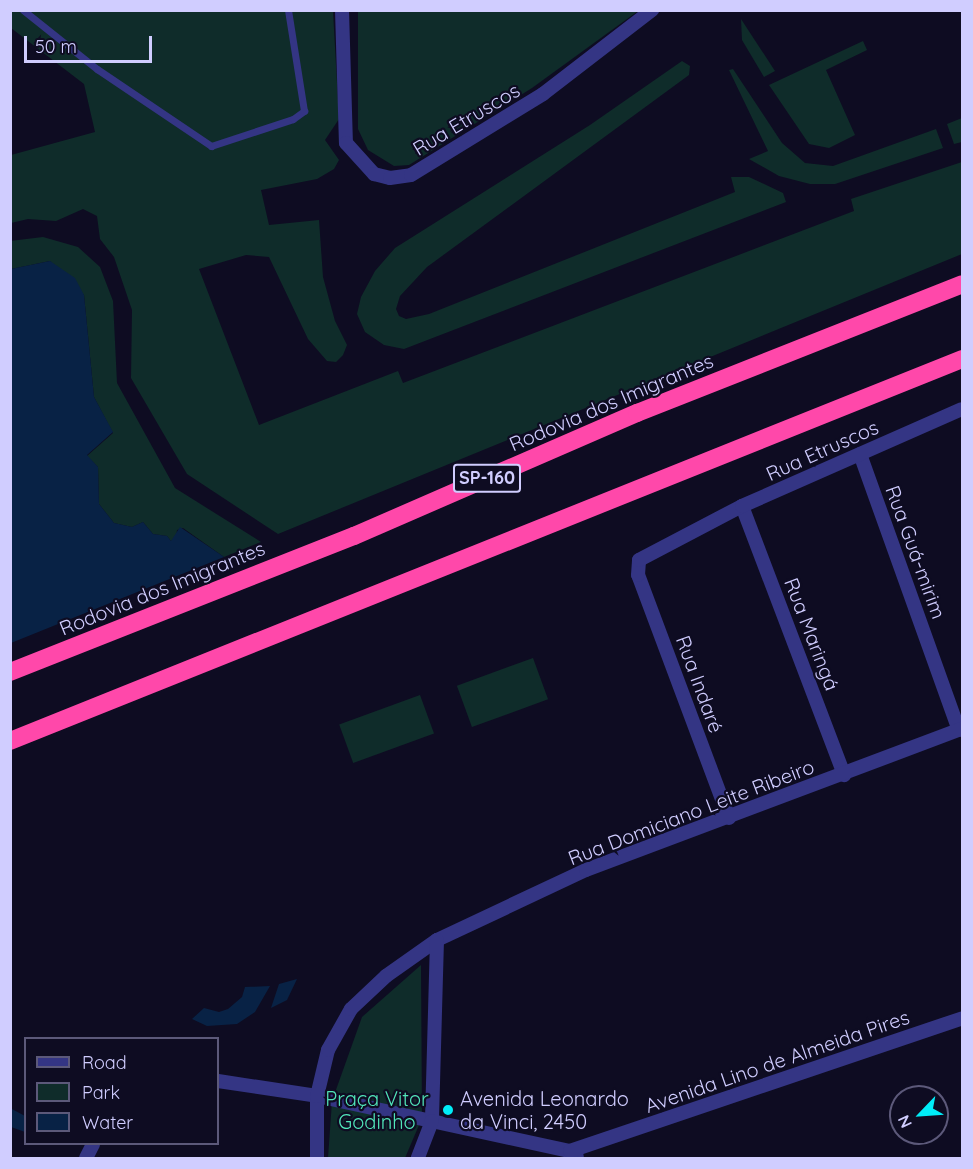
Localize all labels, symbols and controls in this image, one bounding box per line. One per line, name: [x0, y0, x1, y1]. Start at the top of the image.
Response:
scale bar: [27, 24, 154, 62]
text: 50 m: [35, 35, 77, 58]
street label: Rua Etruscos: [408, 78, 524, 160]
street label: Rodovia dos Imigrantes: [505, 348, 717, 456]
street label: Rua Etruscos: [762, 415, 882, 485]
road number: SP-160: [452, 463, 522, 493]
street label: Rua Guá-mirim: [881, 482, 951, 622]
street label: Rodovia dos Imigrantes: [56, 536, 268, 640]
street label: Rua Maringá: [779, 574, 845, 694]
street label: Rua Indaré: [671, 632, 729, 736]
street label: Rua Domiciano Leite Ribeiro: [565, 754, 817, 870]
street label: Avenida Lino de Almeida Pires: [642, 1004, 912, 1118]
legend: [24, 1037, 219, 1145]
text: Road: [82, 1051, 127, 1074]
text: Park: [82, 1081, 120, 1104]
north arrow: [889, 1085, 949, 1145]
park label: Praça Vitor Godinho: [325, 1086, 429, 1133]
place label: Avenida Leonardo da Vinci, 2450: [460, 1086, 629, 1133]
marker: Avenida Leonardo da Vinci, 2450: [441, 1103, 455, 1117]
text: Water: [82, 1111, 133, 1134]
text: N: [893, 1112, 916, 1131]

